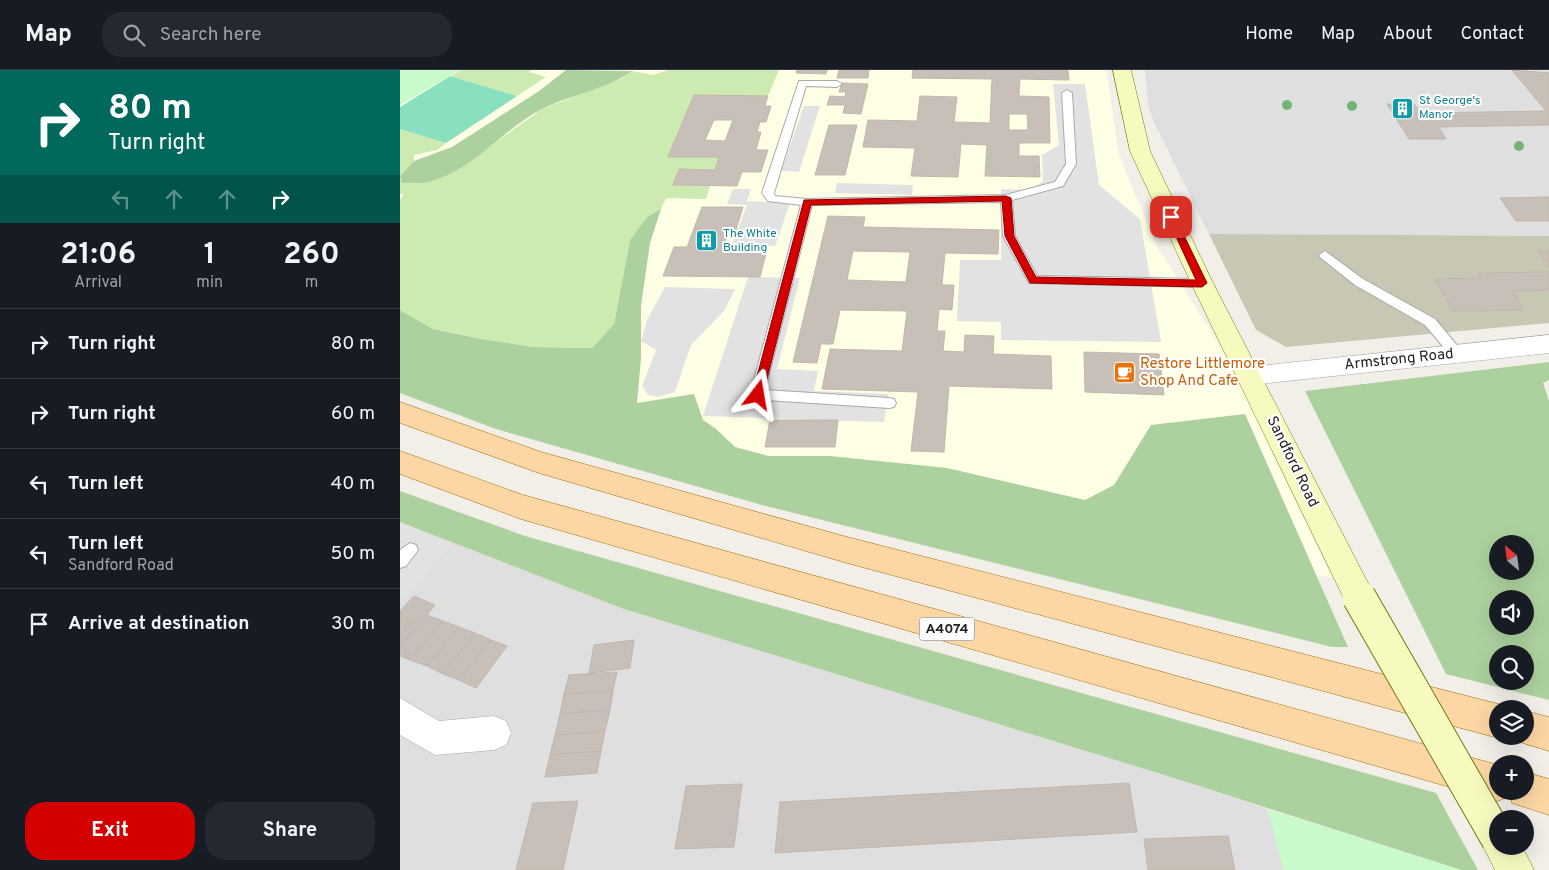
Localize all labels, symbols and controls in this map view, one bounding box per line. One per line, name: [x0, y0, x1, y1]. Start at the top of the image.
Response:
search box: [102, 12, 452, 57]
text: Map: [25, 20, 72, 50]
icon: search: [120, 21, 148, 49]
text: Search here: [160, 23, 261, 47]
text: Home: [1245, 23, 1293, 46]
text: Map: [1321, 23, 1355, 46]
text: About: [1383, 23, 1432, 46]
text: Contact: [1460, 23, 1524, 46]
text: 80 m: [108, 87, 192, 131]
icon: right: [25, 90, 90, 155]
place label: St George's Manor: [1419, 93, 1481, 123]
building icon: St George's Manor: [1391, 96, 1415, 120]
text: Turn right: [108, 130, 205, 157]
icon: left: [107, 185, 135, 213]
icon: ahead: [160, 185, 188, 213]
icon: ahead: [213, 185, 241, 213]
icon: right: [266, 185, 294, 213]
pin: [1150, 196, 1192, 238]
icon: arrive: [1157, 203, 1185, 231]
place label: The White Building: [723, 226, 777, 256]
building icon: The White Building: [695, 229, 719, 253]
text: 21:06: [60, 237, 136, 274]
text: 1: [204, 237, 216, 274]
text: 260: [283, 237, 340, 274]
text: Arrival: [74, 273, 122, 293]
text: min: [196, 273, 223, 293]
text: m: [305, 273, 318, 293]
icon: right: [25, 330, 53, 358]
text: Turn right: [68, 332, 156, 356]
text: 80 m: [331, 332, 375, 356]
street label: Armstrong Road: [1343, 345, 1455, 375]
place label: Restore Littlemore Shop And Cafe: [1140, 355, 1265, 391]
cafe icon: Restore Littlemore Shop And Cafe: [1112, 361, 1136, 385]
position arrow: [731, 368, 783, 420]
icon: right: [25, 400, 53, 428]
text: Turn right: [68, 402, 156, 426]
text: 60 m: [331, 402, 375, 426]
street label: Sandford Road: [1262, 413, 1322, 511]
icon: left: [25, 470, 53, 498]
text: Turn left: [68, 472, 144, 496]
text: 40 m: [330, 472, 375, 496]
text: Turn left: [68, 532, 144, 556]
north arrow: [1489, 535, 1534, 580]
map controls: [1489, 535, 1534, 855]
icon: left: [25, 540, 53, 568]
text: 50 m: [330, 542, 375, 566]
text: Sandford Road: [68, 556, 174, 576]
button: sound: [1489, 590, 1534, 635]
icon: arrive: [25, 610, 53, 638]
text: Arrive at destination: [68, 612, 249, 636]
text: 30 m: [331, 612, 375, 636]
road number: A4074: [920, 618, 974, 640]
button: search: [1489, 645, 1534, 690]
button: layers: [1489, 700, 1534, 745]
button: +: [1489, 755, 1534, 800]
button: Exit: [25, 802, 195, 860]
button: Share: [205, 802, 375, 860]
button: −: [1489, 810, 1534, 855]

